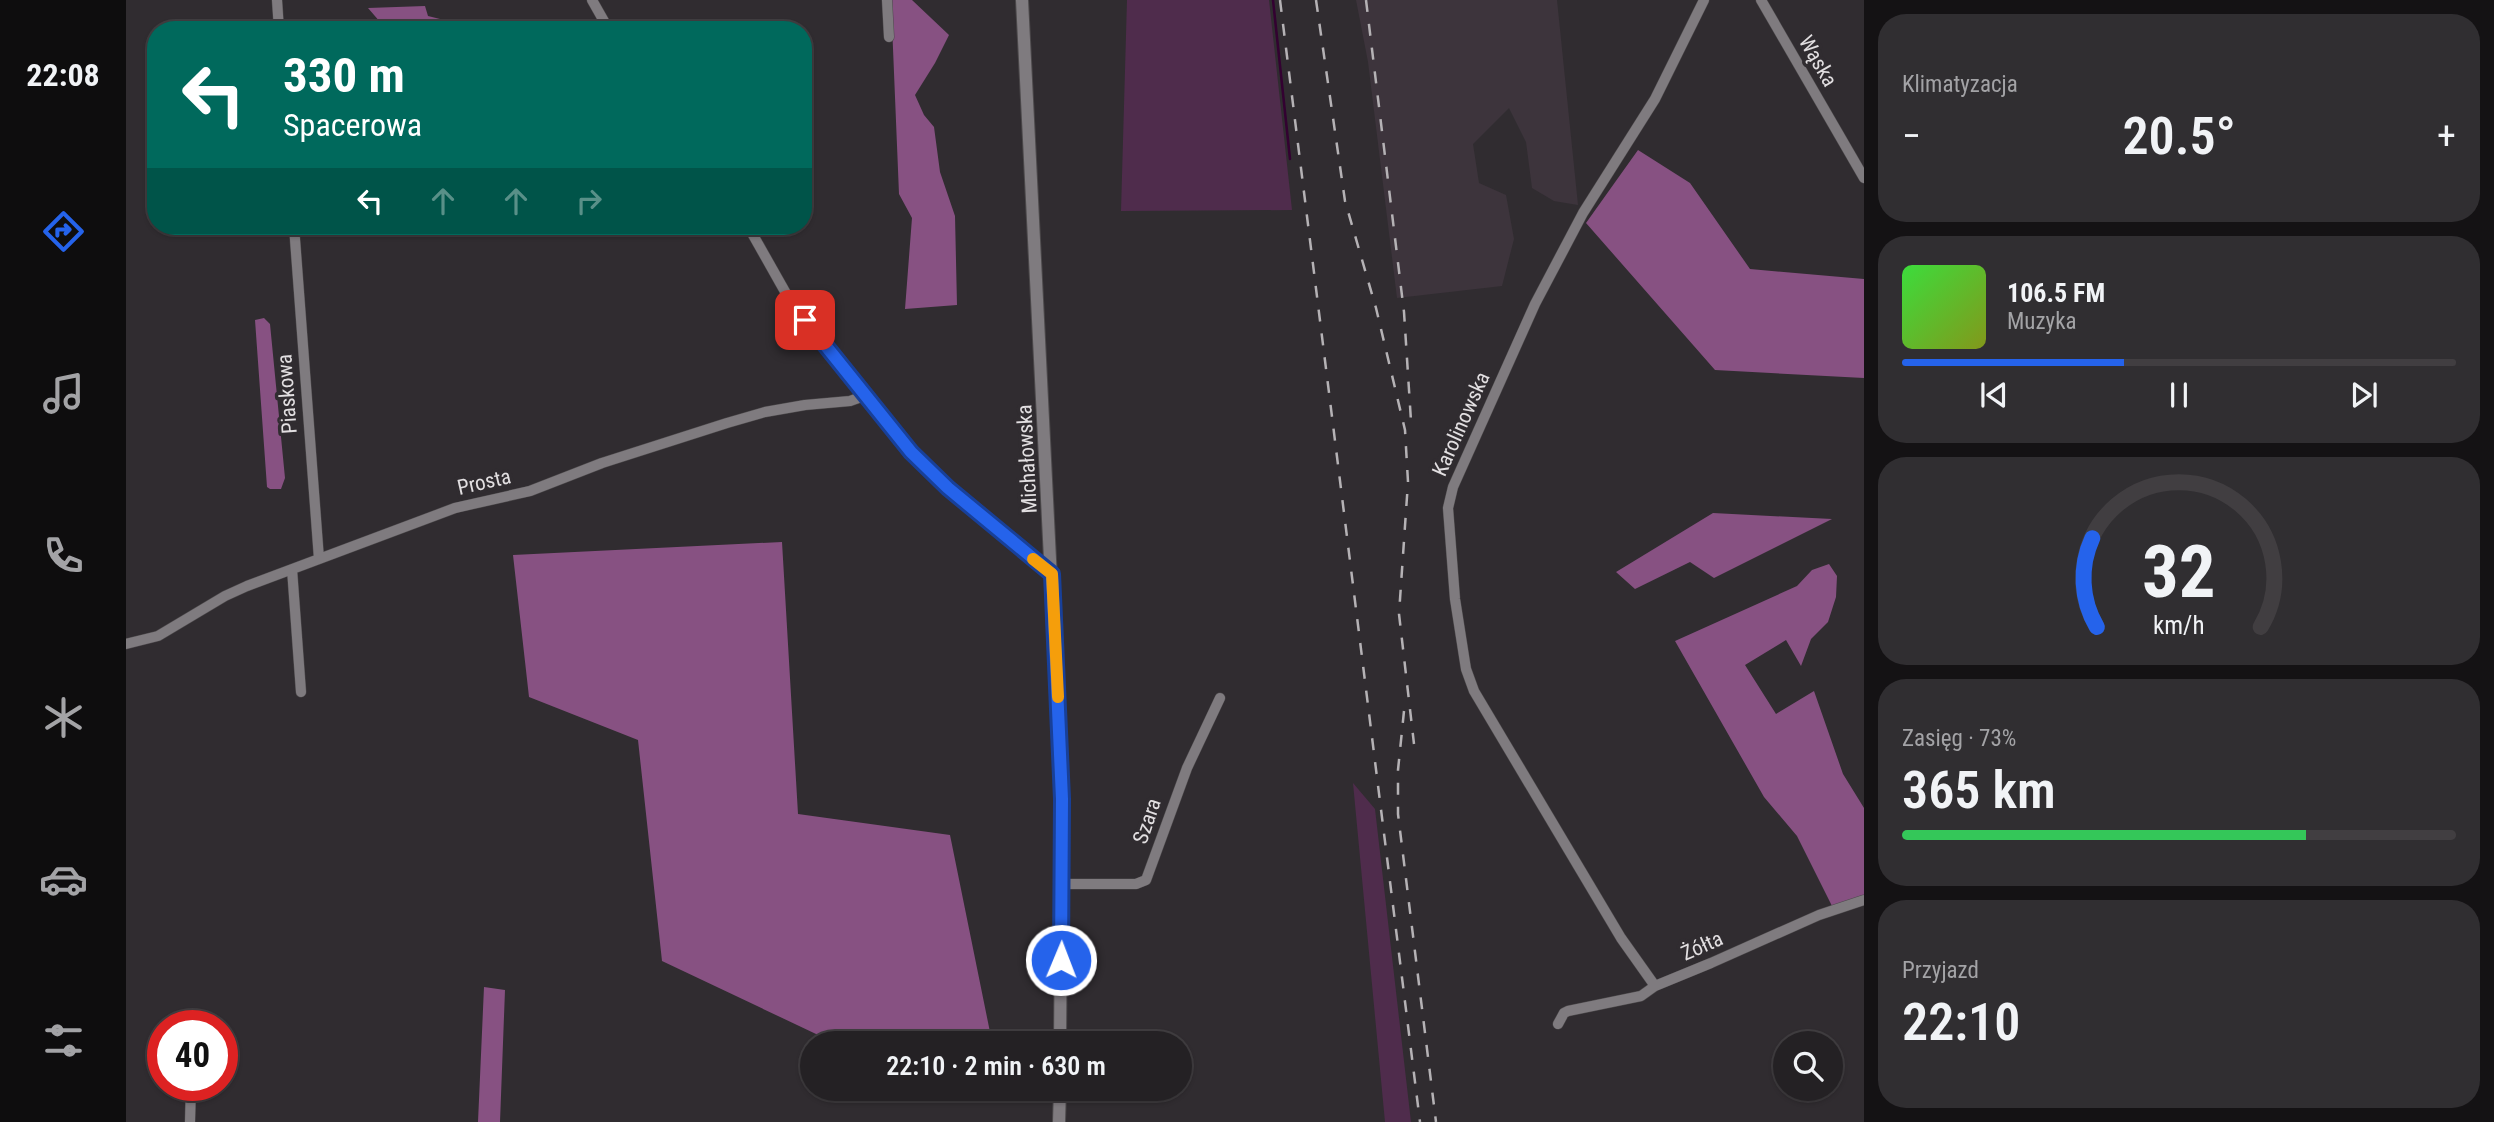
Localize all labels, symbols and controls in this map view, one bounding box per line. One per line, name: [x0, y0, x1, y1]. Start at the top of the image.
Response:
street label: Wąska: [1794, 31, 1842, 91]
text: 330 m: [283, 47, 405, 104]
icon: left: [168, 49, 259, 140]
text: 22:08: [26, 56, 100, 94]
text: Klimatyzacja: [1902, 71, 2018, 98]
text: Spacerowa: [283, 106, 422, 144]
text: 20.5°: [2122, 106, 2236, 167]
text: −: [1902, 114, 1921, 158]
text: +: [2437, 114, 2456, 158]
icon: left: [351, 182, 389, 220]
icon: ahead: [424, 182, 462, 220]
icon: ahead: [497, 182, 535, 220]
icon: right: [570, 182, 608, 220]
icon: directions: [39, 207, 88, 256]
text: 106.5 FM: [2007, 278, 2105, 308]
pin: [775, 290, 835, 350]
icon: arrive: [786, 301, 824, 339]
text: Muzyka: [2007, 308, 2077, 335]
street label: Piaskowa: [272, 353, 302, 435]
street label: Karolinowska: [1427, 368, 1495, 480]
icon: music: [39, 369, 88, 418]
icon: previous: [1975, 376, 2013, 414]
icon: pause: [2160, 376, 2198, 414]
icon: next: [2345, 376, 2383, 414]
street label: Michałowska: [1012, 404, 1042, 514]
street label: Prosta: [455, 464, 513, 500]
text: 32: [2142, 529, 2216, 615]
icon: phone: [39, 531, 88, 580]
text: km/h: [2153, 611, 2205, 640]
icon: climate: [39, 693, 88, 742]
text: Zasięg · 73%: [1902, 725, 2016, 752]
text: 365 km: [1902, 760, 2056, 821]
street label: Szara: [1128, 795, 1166, 847]
icon: car: [39, 855, 88, 904]
position arrow: [1024, 923, 1098, 997]
street label: Żółta: [1678, 926, 1726, 966]
text: Przyjazd: [1902, 957, 1979, 984]
text: 22:10: [1902, 992, 2020, 1053]
speed limit sign: 40: [147, 1010, 238, 1101]
icon: filters: [39, 1016, 88, 1065]
map controls: [1773, 1031, 1843, 1101]
button: search: [1773, 1031, 1843, 1101]
text: 22:10 · 2 min · 630 m: [886, 1051, 1106, 1081]

